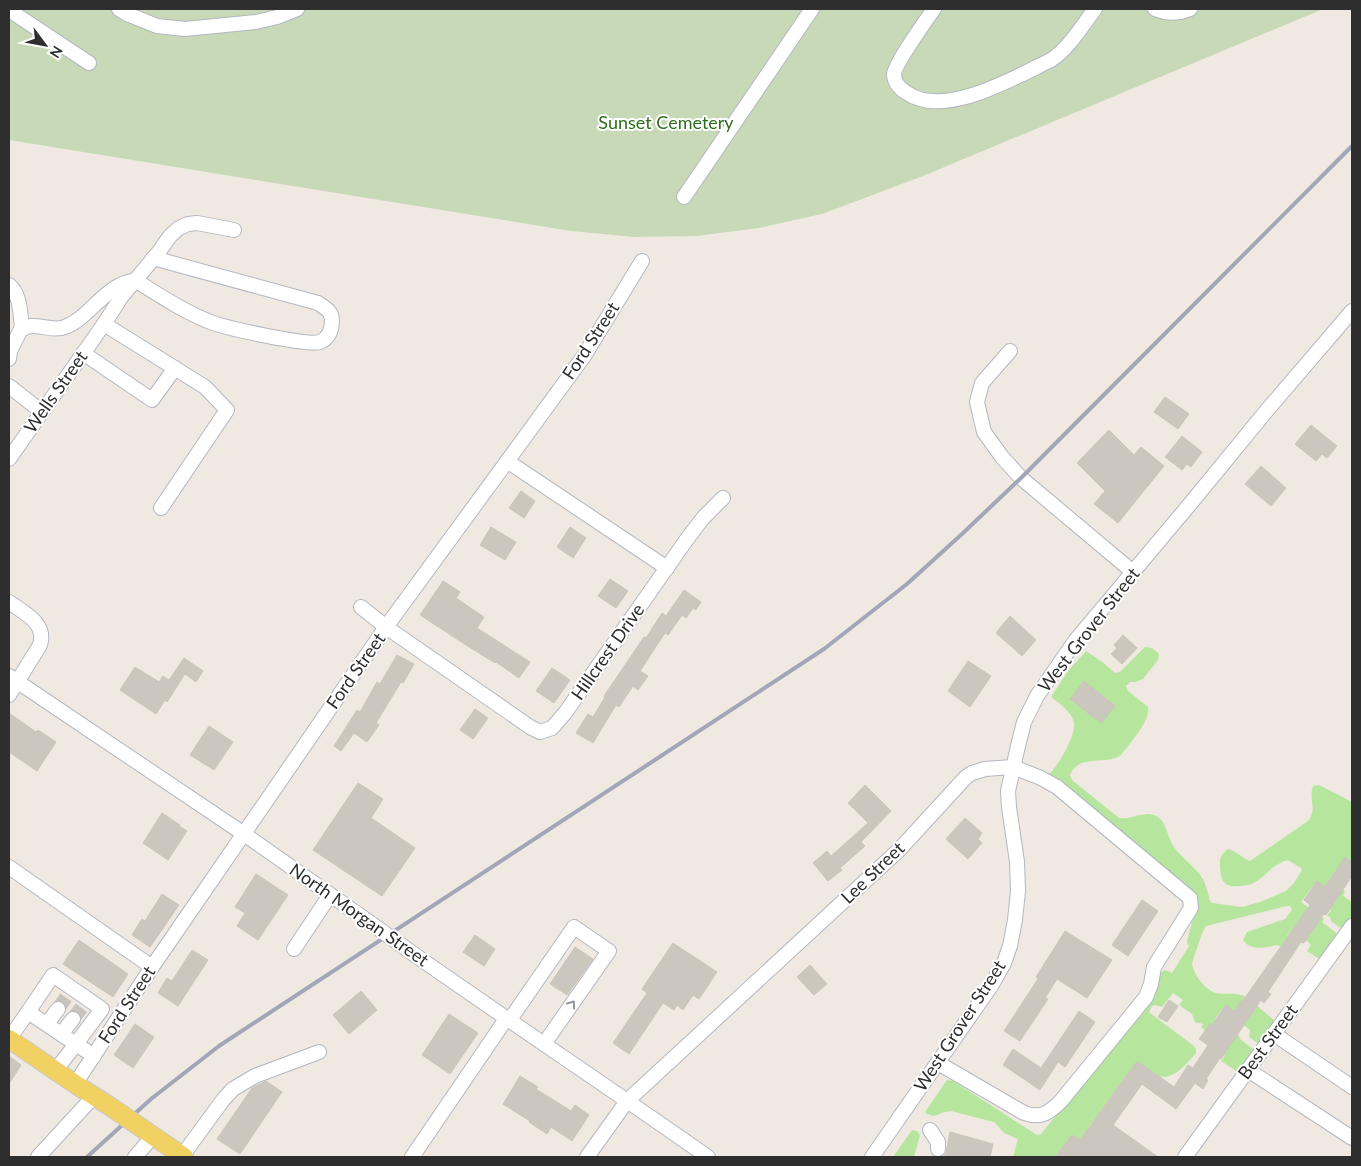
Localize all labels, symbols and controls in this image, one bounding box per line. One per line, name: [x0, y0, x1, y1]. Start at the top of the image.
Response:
north arrow: [20, 20, 70, 70]
text: N: [46, 43, 67, 61]
park label: Sunset Cemetery: [598, 111, 734, 133]
street label: Ford Street: [557, 297, 624, 383]
street label: Wells Street: [19, 346, 92, 437]
street label: West Grover Street: [1033, 562, 1144, 696]
street label: Hillcrest Drive: [566, 599, 648, 704]
street label: Ford Street: [321, 628, 390, 713]
street label: Lee Street: [836, 836, 909, 908]
street label: North Morgan Street: [286, 858, 434, 971]
street label: West Grover Street: [909, 955, 1010, 1095]
street label: Ford Street: [93, 961, 160, 1047]
street label: Best Street: [1233, 999, 1302, 1083]
one-way arrow: [566, 1000, 575, 1010]

